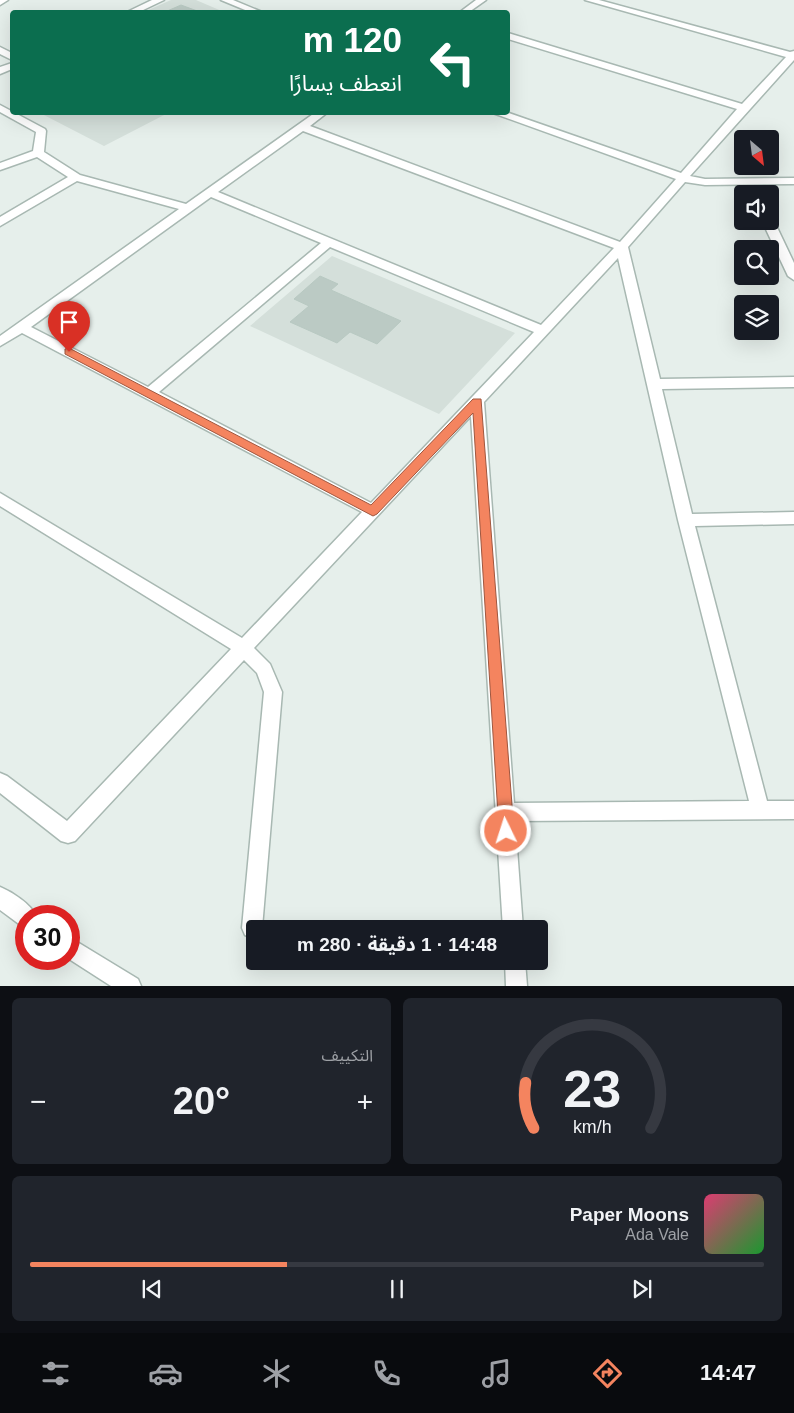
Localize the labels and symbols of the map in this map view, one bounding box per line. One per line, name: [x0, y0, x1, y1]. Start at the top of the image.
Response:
north arrow: [734, 130, 779, 175]
pin: [48, 301, 90, 352]
position arrow: [479, 804, 531, 856]
speed limit sign: 30: [15, 905, 80, 970]

